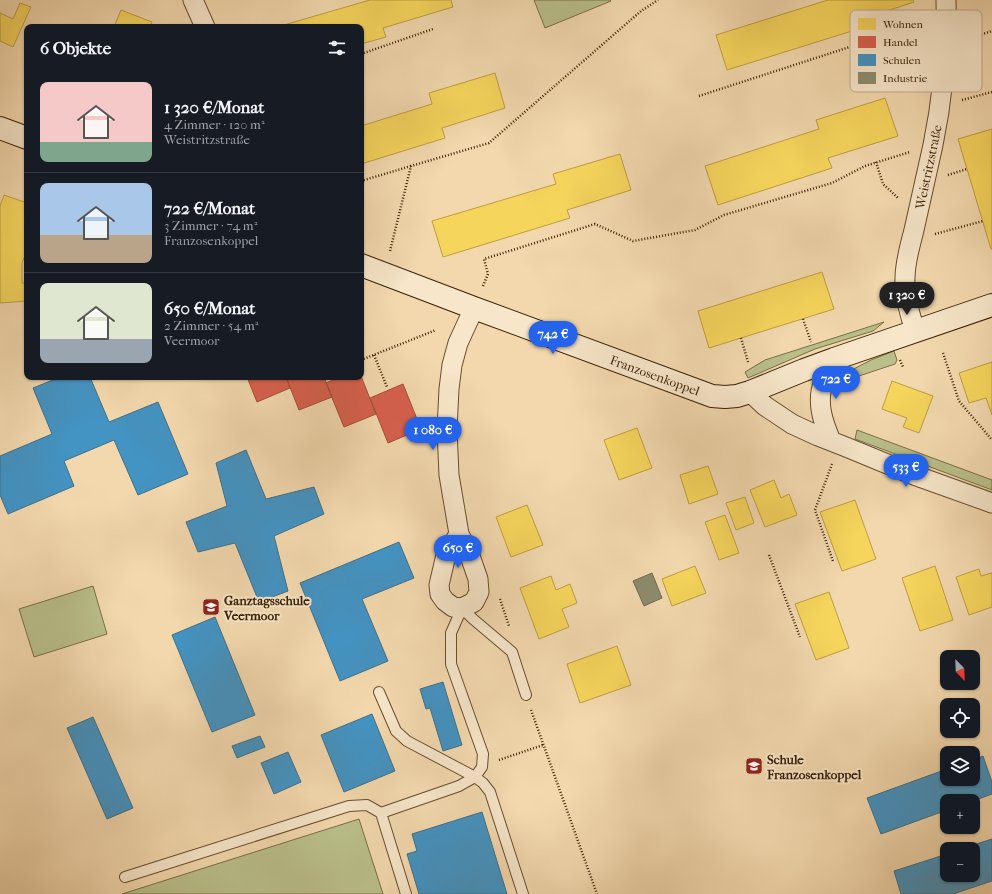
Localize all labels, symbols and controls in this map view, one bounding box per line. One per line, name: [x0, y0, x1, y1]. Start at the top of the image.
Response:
legend: [850, 10, 982, 92]
text: Wohnen: [882, 18, 923, 31]
text: Handel: [883, 36, 918, 49]
icon: filters: [326, 37, 348, 59]
text: 6 Objekte: [40, 38, 111, 58]
text: Schulen: [883, 54, 921, 67]
text: Industrie: [883, 72, 928, 85]
text: 1 320 €/Monat: [164, 97, 264, 117]
icon: home: [72, 98, 120, 146]
text: 4 Zimmer · 120 m²: [164, 117, 265, 132]
street label: Weistritzstraße: [912, 123, 945, 212]
text: Weistritzstraße: [164, 132, 250, 147]
text: 722 €/Monat: [164, 198, 255, 218]
icon: home: [72, 199, 120, 247]
text: 3 Zimmer · 74 m²: [164, 218, 257, 233]
text: Franzosenkoppel: [164, 233, 258, 248]
pin: 1 320 €: [870, 282, 944, 316]
text: 1 320 €: [888, 287, 926, 302]
text: 650 €/Monat: [164, 298, 255, 318]
icon: home: [72, 299, 120, 347]
text: 2 Zimmer · 54 m²: [164, 318, 258, 333]
pin: 742 €: [525, 321, 581, 355]
text: 742 €: [538, 326, 568, 341]
text: Veermoor: [164, 333, 220, 348]
street label: Franzosenkoppel: [608, 352, 702, 399]
pin: 722 €: [808, 366, 864, 400]
text: 722 €: [821, 371, 851, 386]
pin: 1 080 €: [396, 417, 470, 451]
text: 1 080 €: [414, 422, 452, 437]
pin: 533 €: [878, 454, 934, 488]
text: 533 €: [893, 459, 919, 474]
pin: 650 €: [430, 535, 486, 569]
text: 650 €: [443, 540, 473, 555]
place label: Ganztagsschule Veermoor: [223, 593, 310, 623]
school or university icon: Ganztagsschule Veermoor: [201, 597, 221, 617]
north arrow: [940, 650, 980, 690]
map controls: [940, 650, 980, 882]
button: locate: [940, 698, 980, 738]
button: layers: [940, 746, 980, 786]
place label: Schule Franzosenkoppel: [766, 752, 862, 783]
school or university icon: Schule Franzosenkoppel: [744, 756, 764, 776]
button: +: [940, 794, 980, 834]
button: −: [940, 842, 980, 882]

